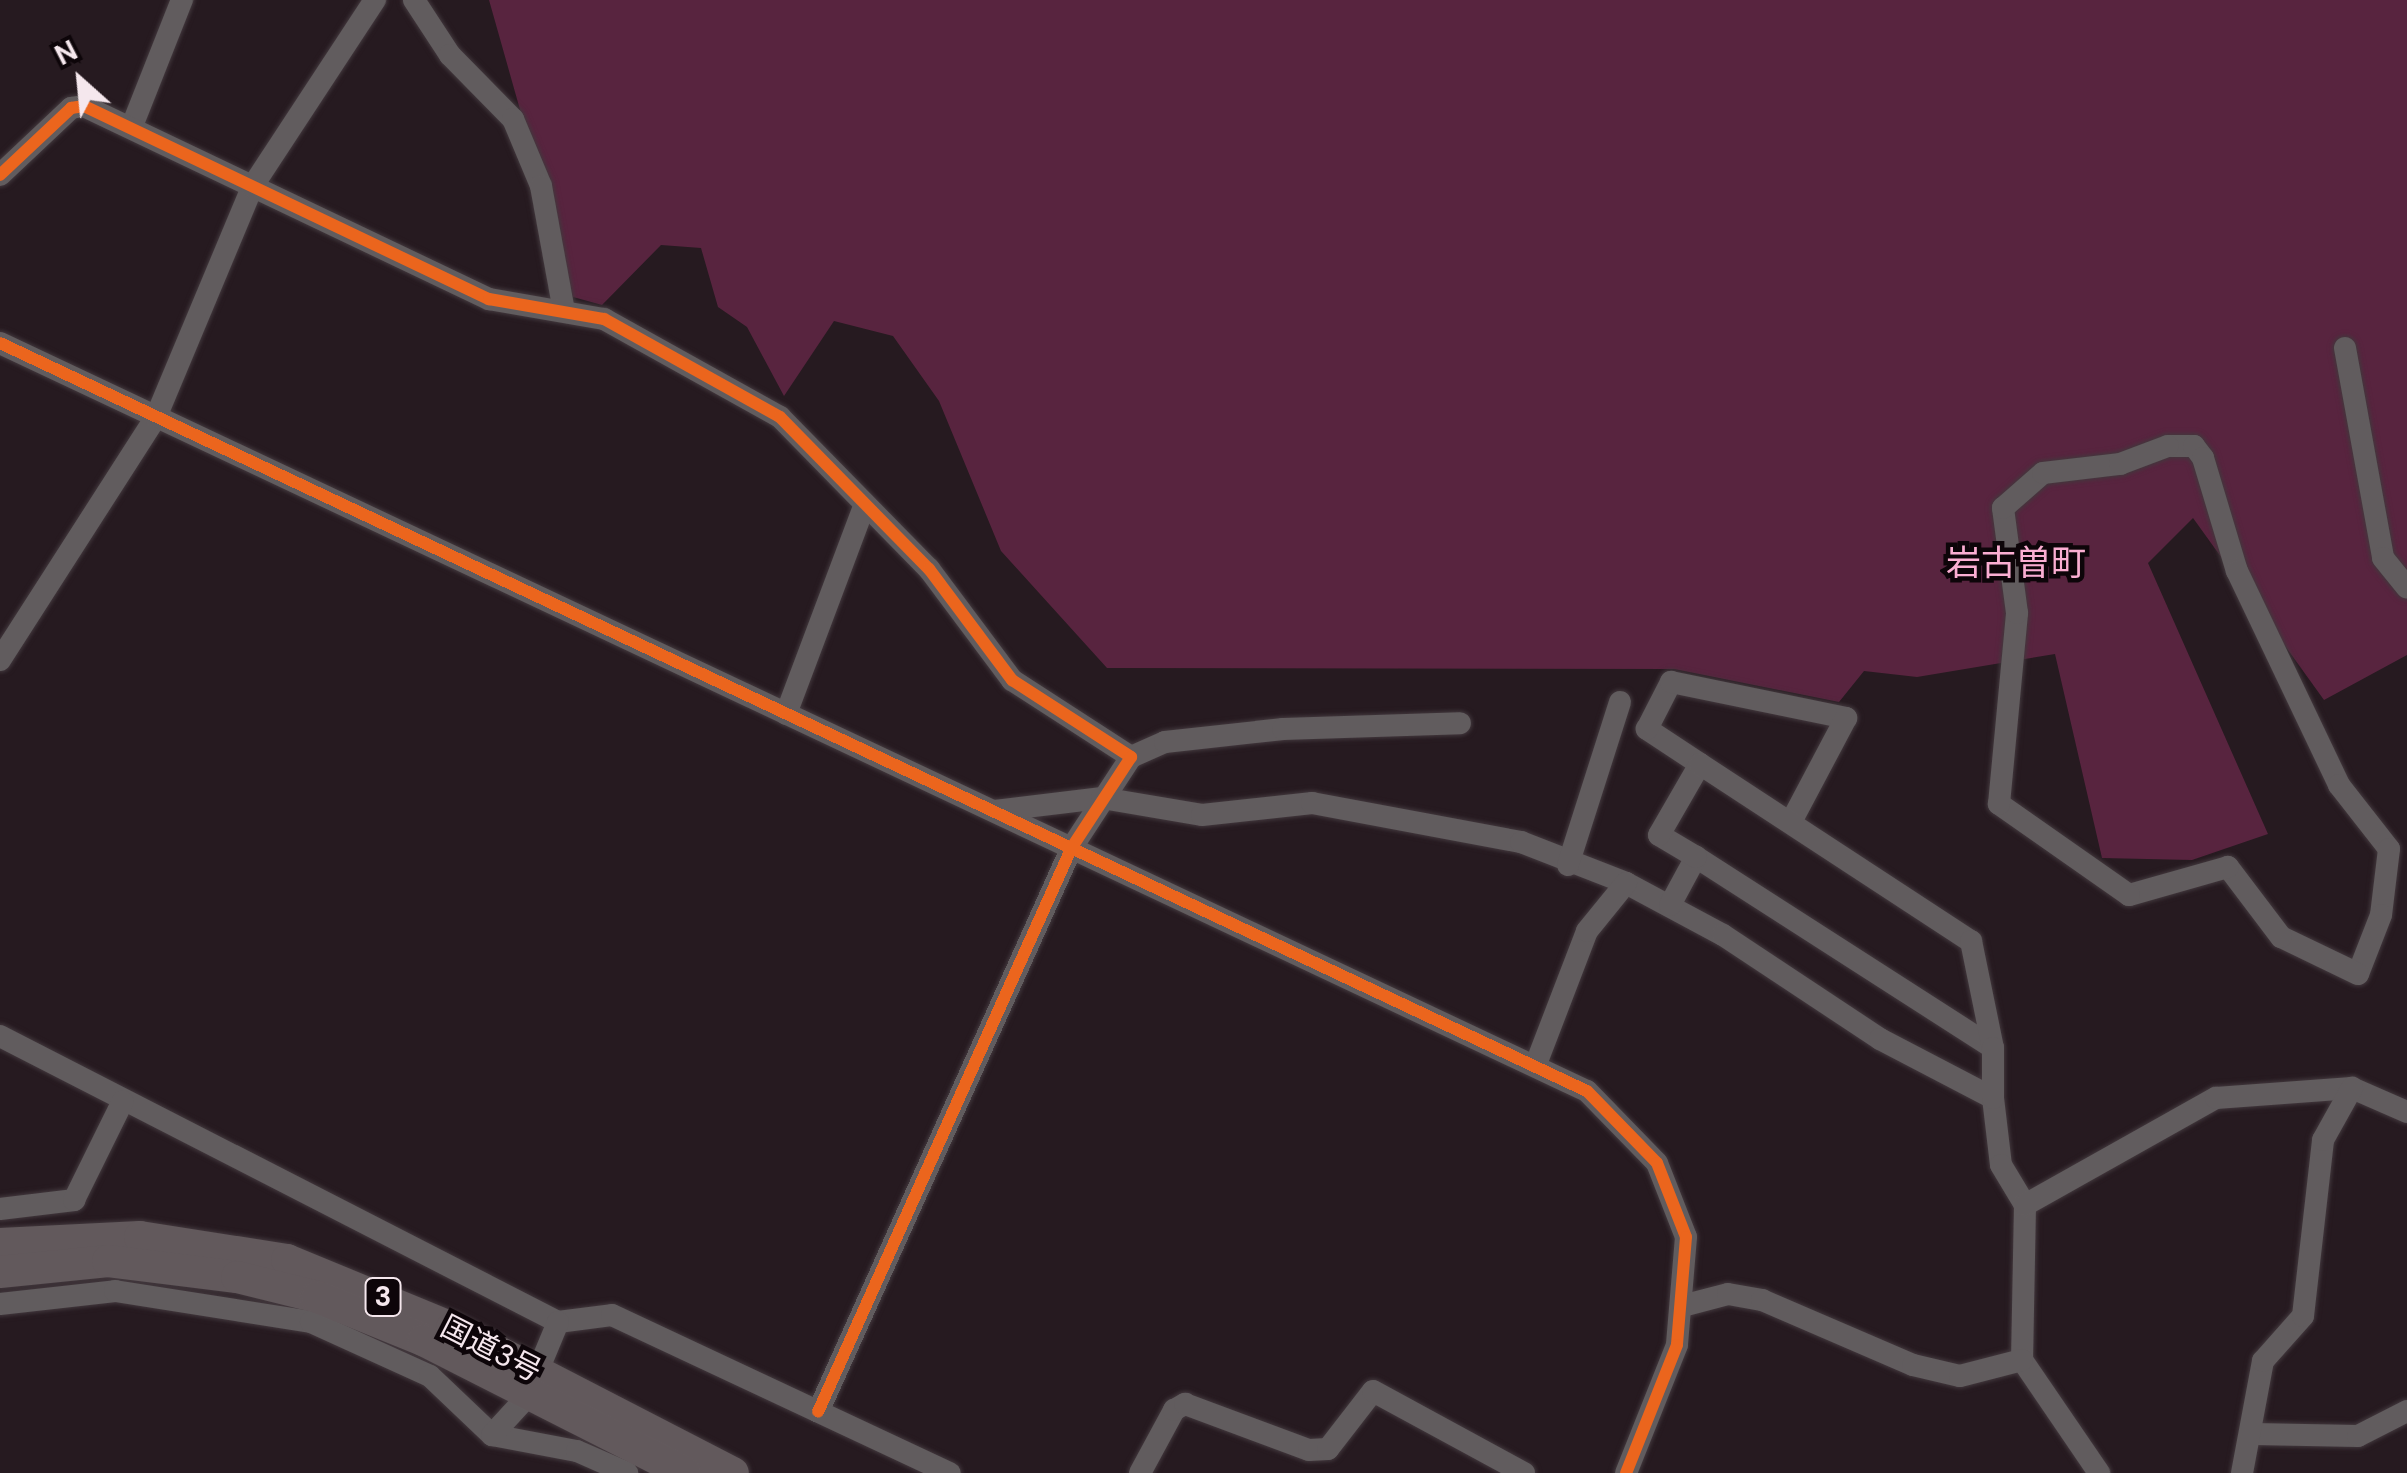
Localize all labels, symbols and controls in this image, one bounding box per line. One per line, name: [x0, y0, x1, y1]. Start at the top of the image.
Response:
north arrow: [30, 30, 130, 130]
text: N: [49, 32, 84, 74]
district label: 岩古曽町: [1946, 542, 2086, 584]
road number: 3: [363, 1274, 403, 1320]
street label: 国道3号: [435, 1309, 547, 1389]

